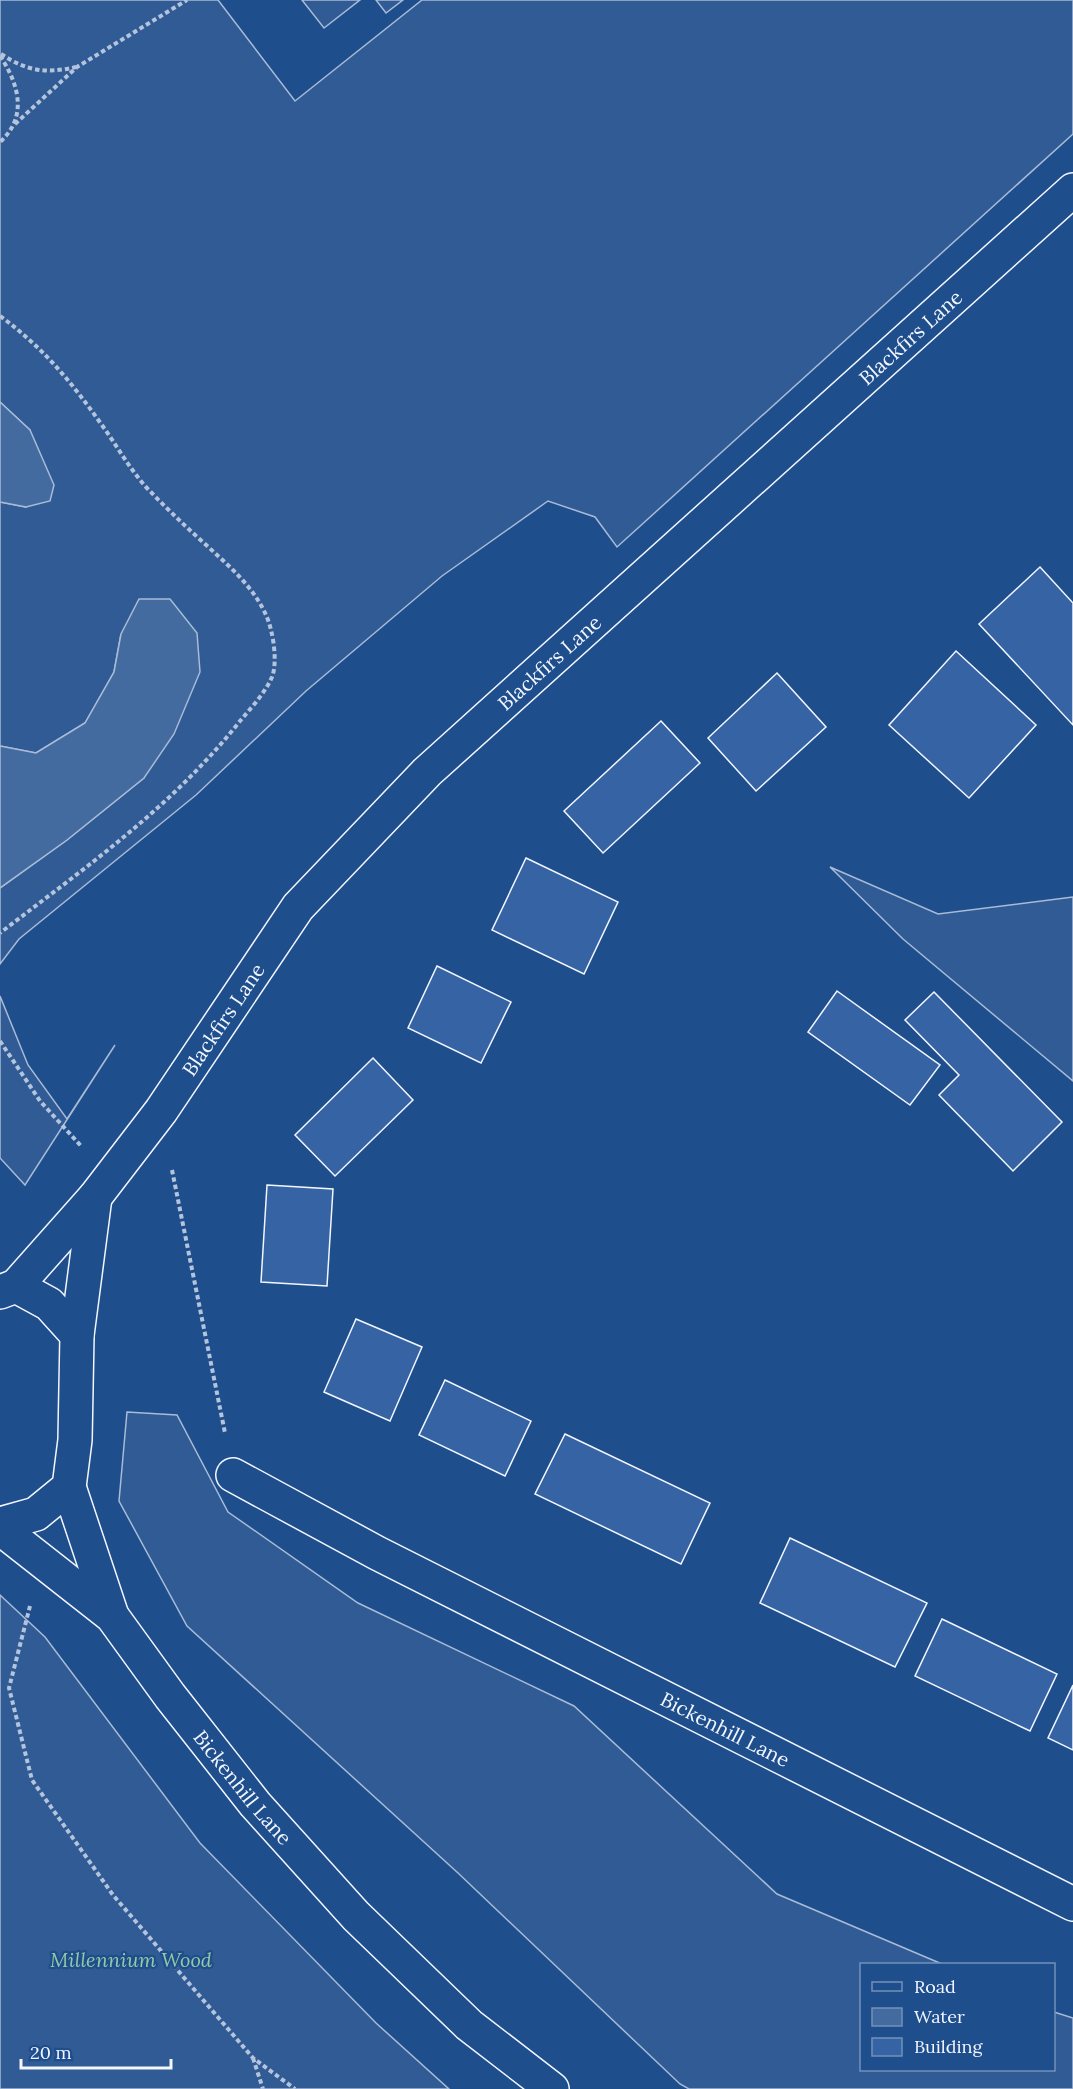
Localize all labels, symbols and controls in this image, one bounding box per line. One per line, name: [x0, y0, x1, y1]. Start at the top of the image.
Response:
street label: Blackfirs Lane: [853, 284, 967, 390]
street label: Blackfirs Lane: [492, 609, 606, 715]
street label: Blackfirs Lane: [176, 958, 269, 1080]
street label: Bickenhill Lane: [657, 1686, 794, 1772]
street label: Bickenhill Lane: [189, 1725, 298, 1850]
park label: Millennium Wood: [50, 1947, 213, 1972]
legend: [860, 1963, 1055, 2071]
text: Road: [914, 1975, 956, 1998]
text: Water: [914, 2005, 965, 2028]
scale bar: [21, 2032, 171, 2070]
text: Building: [914, 2035, 984, 2058]
text: 20 m: [30, 2041, 72, 2064]

